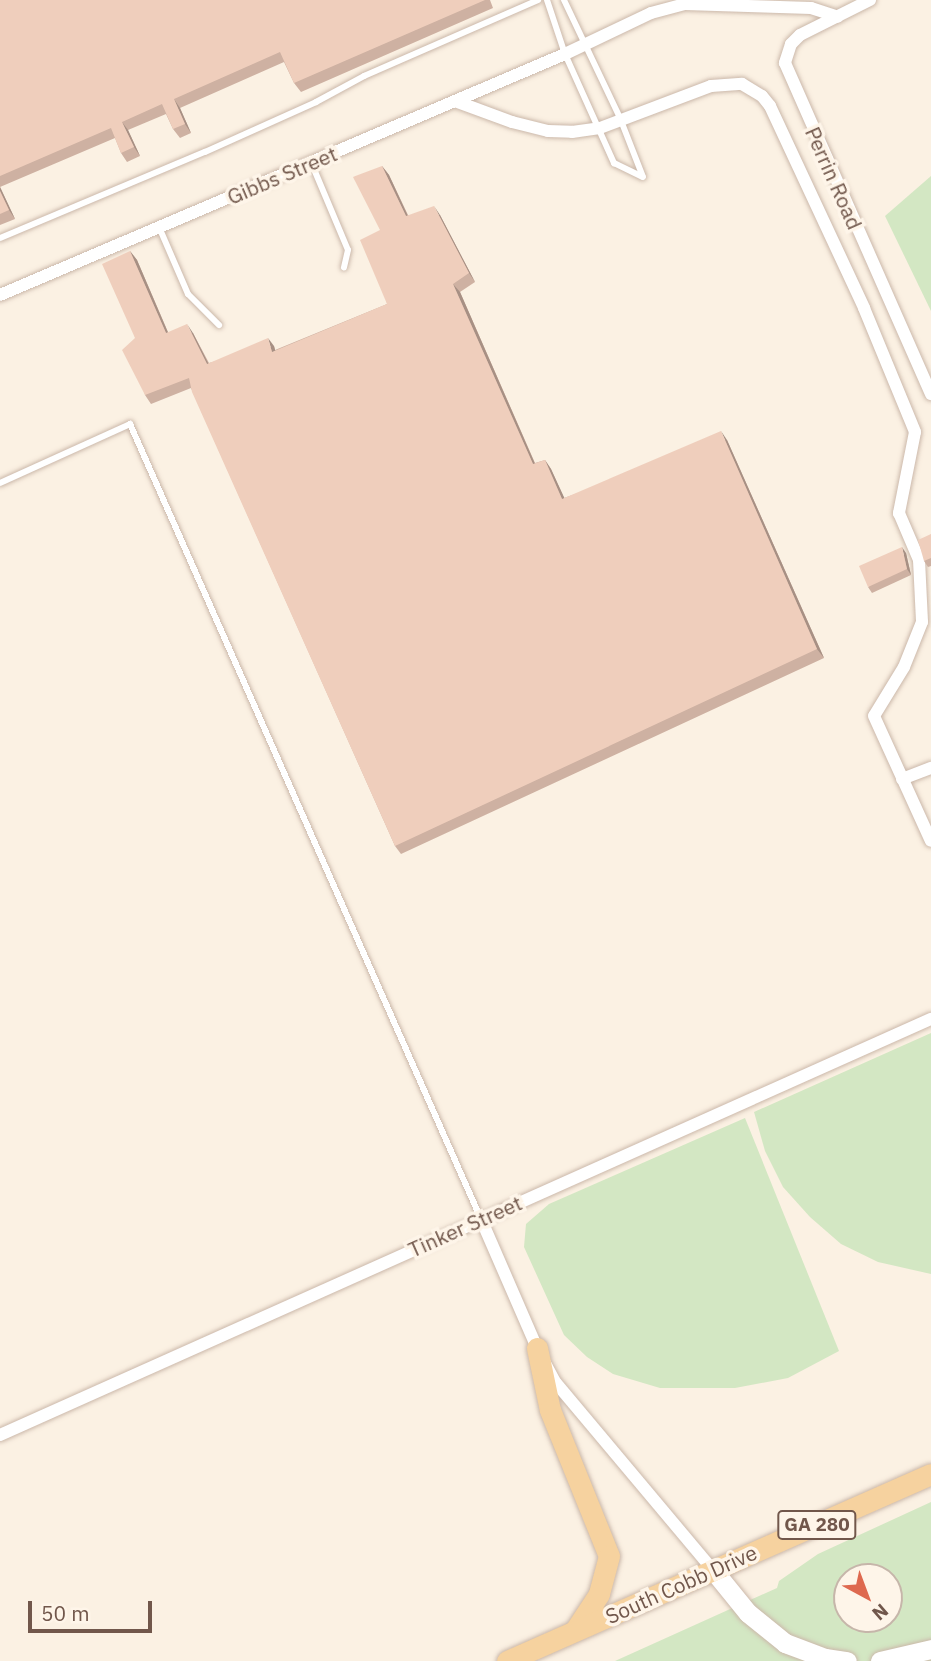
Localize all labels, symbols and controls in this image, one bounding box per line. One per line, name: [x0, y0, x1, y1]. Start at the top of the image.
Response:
street label: Perrin Road: [800, 123, 868, 233]
street label: Gibbs Street: [223, 141, 341, 209]
street label: Tinker Street: [404, 1190, 526, 1262]
road number: GA 280: [777, 1510, 857, 1540]
street label: South Cobb Drive: [601, 1539, 761, 1629]
north arrow: [833, 1563, 903, 1633]
scale bar: [32, 1588, 156, 1632]
text: 50 m: [41, 1599, 90, 1627]
text: N: [867, 1599, 894, 1626]

